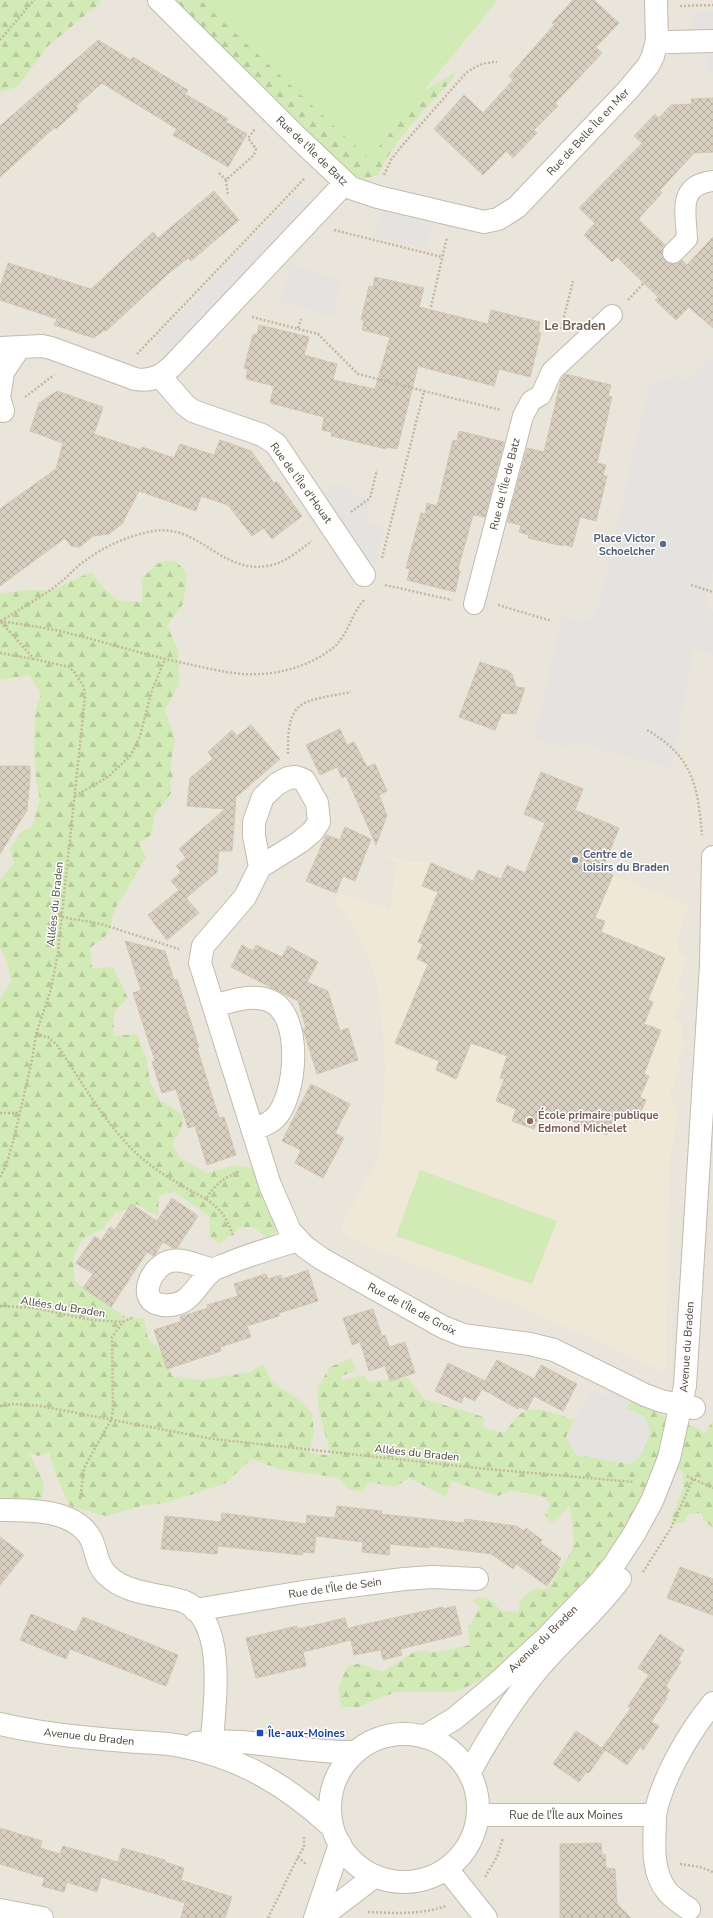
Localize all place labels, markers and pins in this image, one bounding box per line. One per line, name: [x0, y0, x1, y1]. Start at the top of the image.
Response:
place label: Place Victor Schoelcher: [594, 531, 656, 559]
marker: Place Victor Schoelcher: [658, 539, 668, 549]
place label: Centre de loisirs du Braden: [583, 847, 669, 875]
marker: Centre de loisirs du Braden: [570, 855, 580, 865]
place label: École primaire publique Edmond Michelet: [538, 1107, 659, 1136]
marker: École primaire publique Edmond Michelet: [525, 1116, 535, 1126]
place label: Île-aux-Moines: [267, 1725, 345, 1741]
marker: Île-aux-Moines: [255, 1728, 265, 1738]

